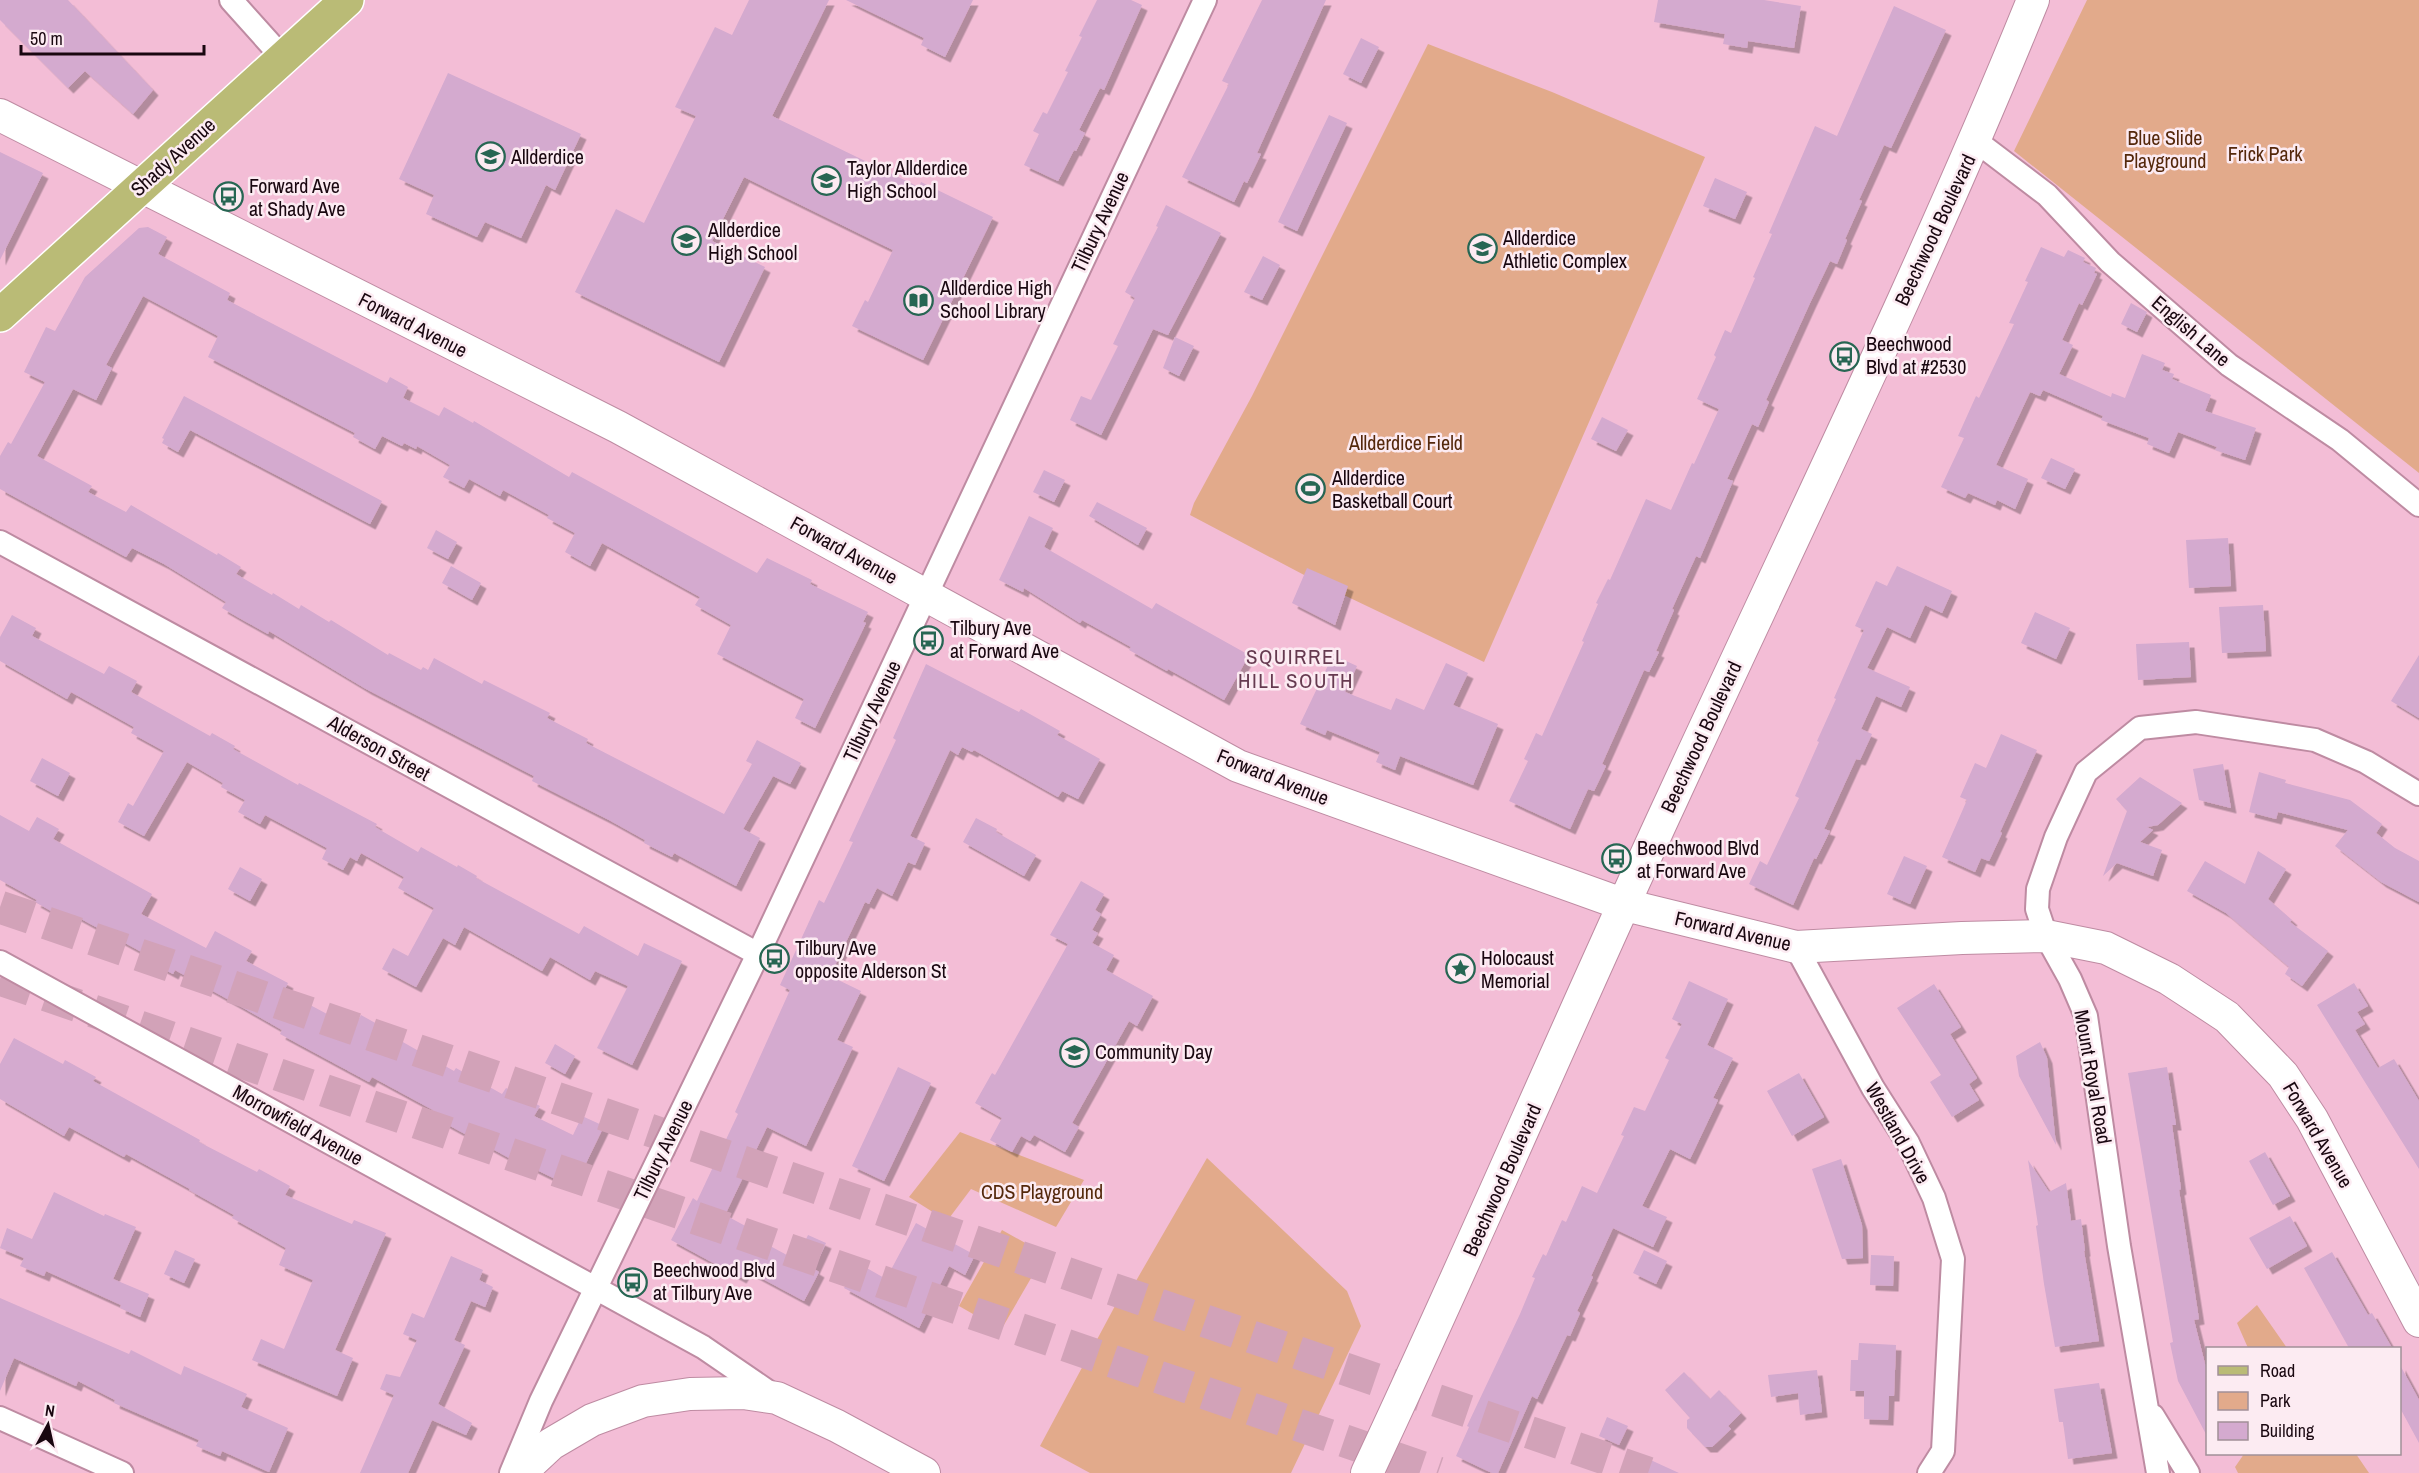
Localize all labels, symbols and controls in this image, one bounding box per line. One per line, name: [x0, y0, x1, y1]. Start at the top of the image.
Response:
scale bar: [21, 18, 204, 56]
text: 50 m: [30, 26, 63, 51]
street label: Shady Avenue: [124, 111, 221, 202]
park label: Blue Slide Playground: [2124, 124, 2206, 174]
park label: Frick Park: [2228, 140, 2303, 167]
school or university icon: Allderdice: [474, 141, 506, 173]
place label: Allderdice: [510, 143, 584, 170]
street label: Beechwood Boulevard: [1888, 150, 1981, 310]
place label: Taylor Allderdice High School: [847, 154, 968, 204]
school or university icon: Taylor Allderdice High School: [810, 164, 842, 196]
street label: Tilbury Avenue: [1064, 167, 1135, 277]
place label: Forward Ave at Shady Ave: [249, 172, 345, 222]
bus stop icon: Forward Ave at Shady Ave: [212, 181, 244, 213]
place label: Allderdice High School: [707, 216, 797, 266]
place label: Allderdice Athletic Complex: [1502, 224, 1628, 274]
school or university icon: Allderdice High School: [671, 225, 703, 257]
school or university icon: Allderdice Athletic Complex: [1466, 233, 1498, 265]
place label: Allderdice High School Library: [939, 274, 1052, 324]
library icon: Allderdice High School Library: [903, 284, 935, 316]
street label: Forward Avenue: [354, 286, 472, 363]
street label: English Lane: [2146, 289, 2236, 372]
place label: Beechwood Blvd at #2530: [1866, 330, 1966, 380]
bus stop icon: Beechwood Blvd at #2530: [1829, 340, 1861, 372]
park label: Allderdice Field: [1348, 429, 1463, 456]
place label: Allderdice Basketball Court: [1331, 464, 1453, 514]
sports icon: Allderdice Basketball Court: [1295, 473, 1327, 505]
street label: Forward Avenue: [786, 509, 903, 590]
place label: Tilbury Ave at Forward Ave: [950, 614, 1059, 664]
bus stop icon: Tilbury Ave at Forward Ave: [913, 624, 945, 656]
district label: SQUIRREL HILL SOUTH: [1238, 642, 1354, 695]
street label: Tilbury Avenue: [836, 656, 907, 766]
street label: Beechwood Boulevard: [1654, 657, 1747, 817]
street label: Alderson Street: [322, 708, 436, 787]
street label: Forward Avenue: [1213, 742, 1333, 811]
place label: Beechwood Blvd at Forward Ave: [1637, 834, 1759, 884]
bus stop icon: Beechwood Blvd at Forward Ave: [1600, 843, 1632, 875]
street label: Forward Avenue: [1672, 904, 1794, 957]
place label: Tilbury Ave opposite Alderson St: [795, 934, 947, 984]
bus stop icon: Tilbury Ave opposite Alderson St: [758, 943, 790, 975]
place label: Holocaust Memorial: [1481, 944, 1554, 994]
place icon: Holocaust Memorial: [1444, 953, 1476, 985]
street label: Mount Royal Road: [2068, 1008, 2119, 1146]
school or university icon: Community Day: [1058, 1036, 1090, 1068]
place label: Community Day: [1095, 1038, 1213, 1065]
street label: Westland Drive: [1860, 1077, 1937, 1188]
street label: Forward Avenue: [2277, 1077, 2360, 1193]
street label: Morrowfield Avenue: [228, 1078, 368, 1171]
street label: Tilbury Avenue: [627, 1095, 699, 1205]
street label: Beechwood Boulevard: [1456, 1099, 1547, 1260]
park label: CDS Playground: [981, 1178, 1103, 1205]
place label: Beechwood Blvd at Tilbury Ave: [653, 1256, 775, 1306]
bus stop icon: Beechwood Blvd at Tilbury Ave: [616, 1266, 648, 1298]
legend: [2206, 1347, 2401, 1455]
text: Road: [2260, 1358, 2295, 1383]
text: Park: [2260, 1388, 2291, 1413]
north arrow: [18, 1395, 78, 1455]
text: N: [44, 1399, 56, 1422]
text: Building: [2260, 1418, 2315, 1443]

